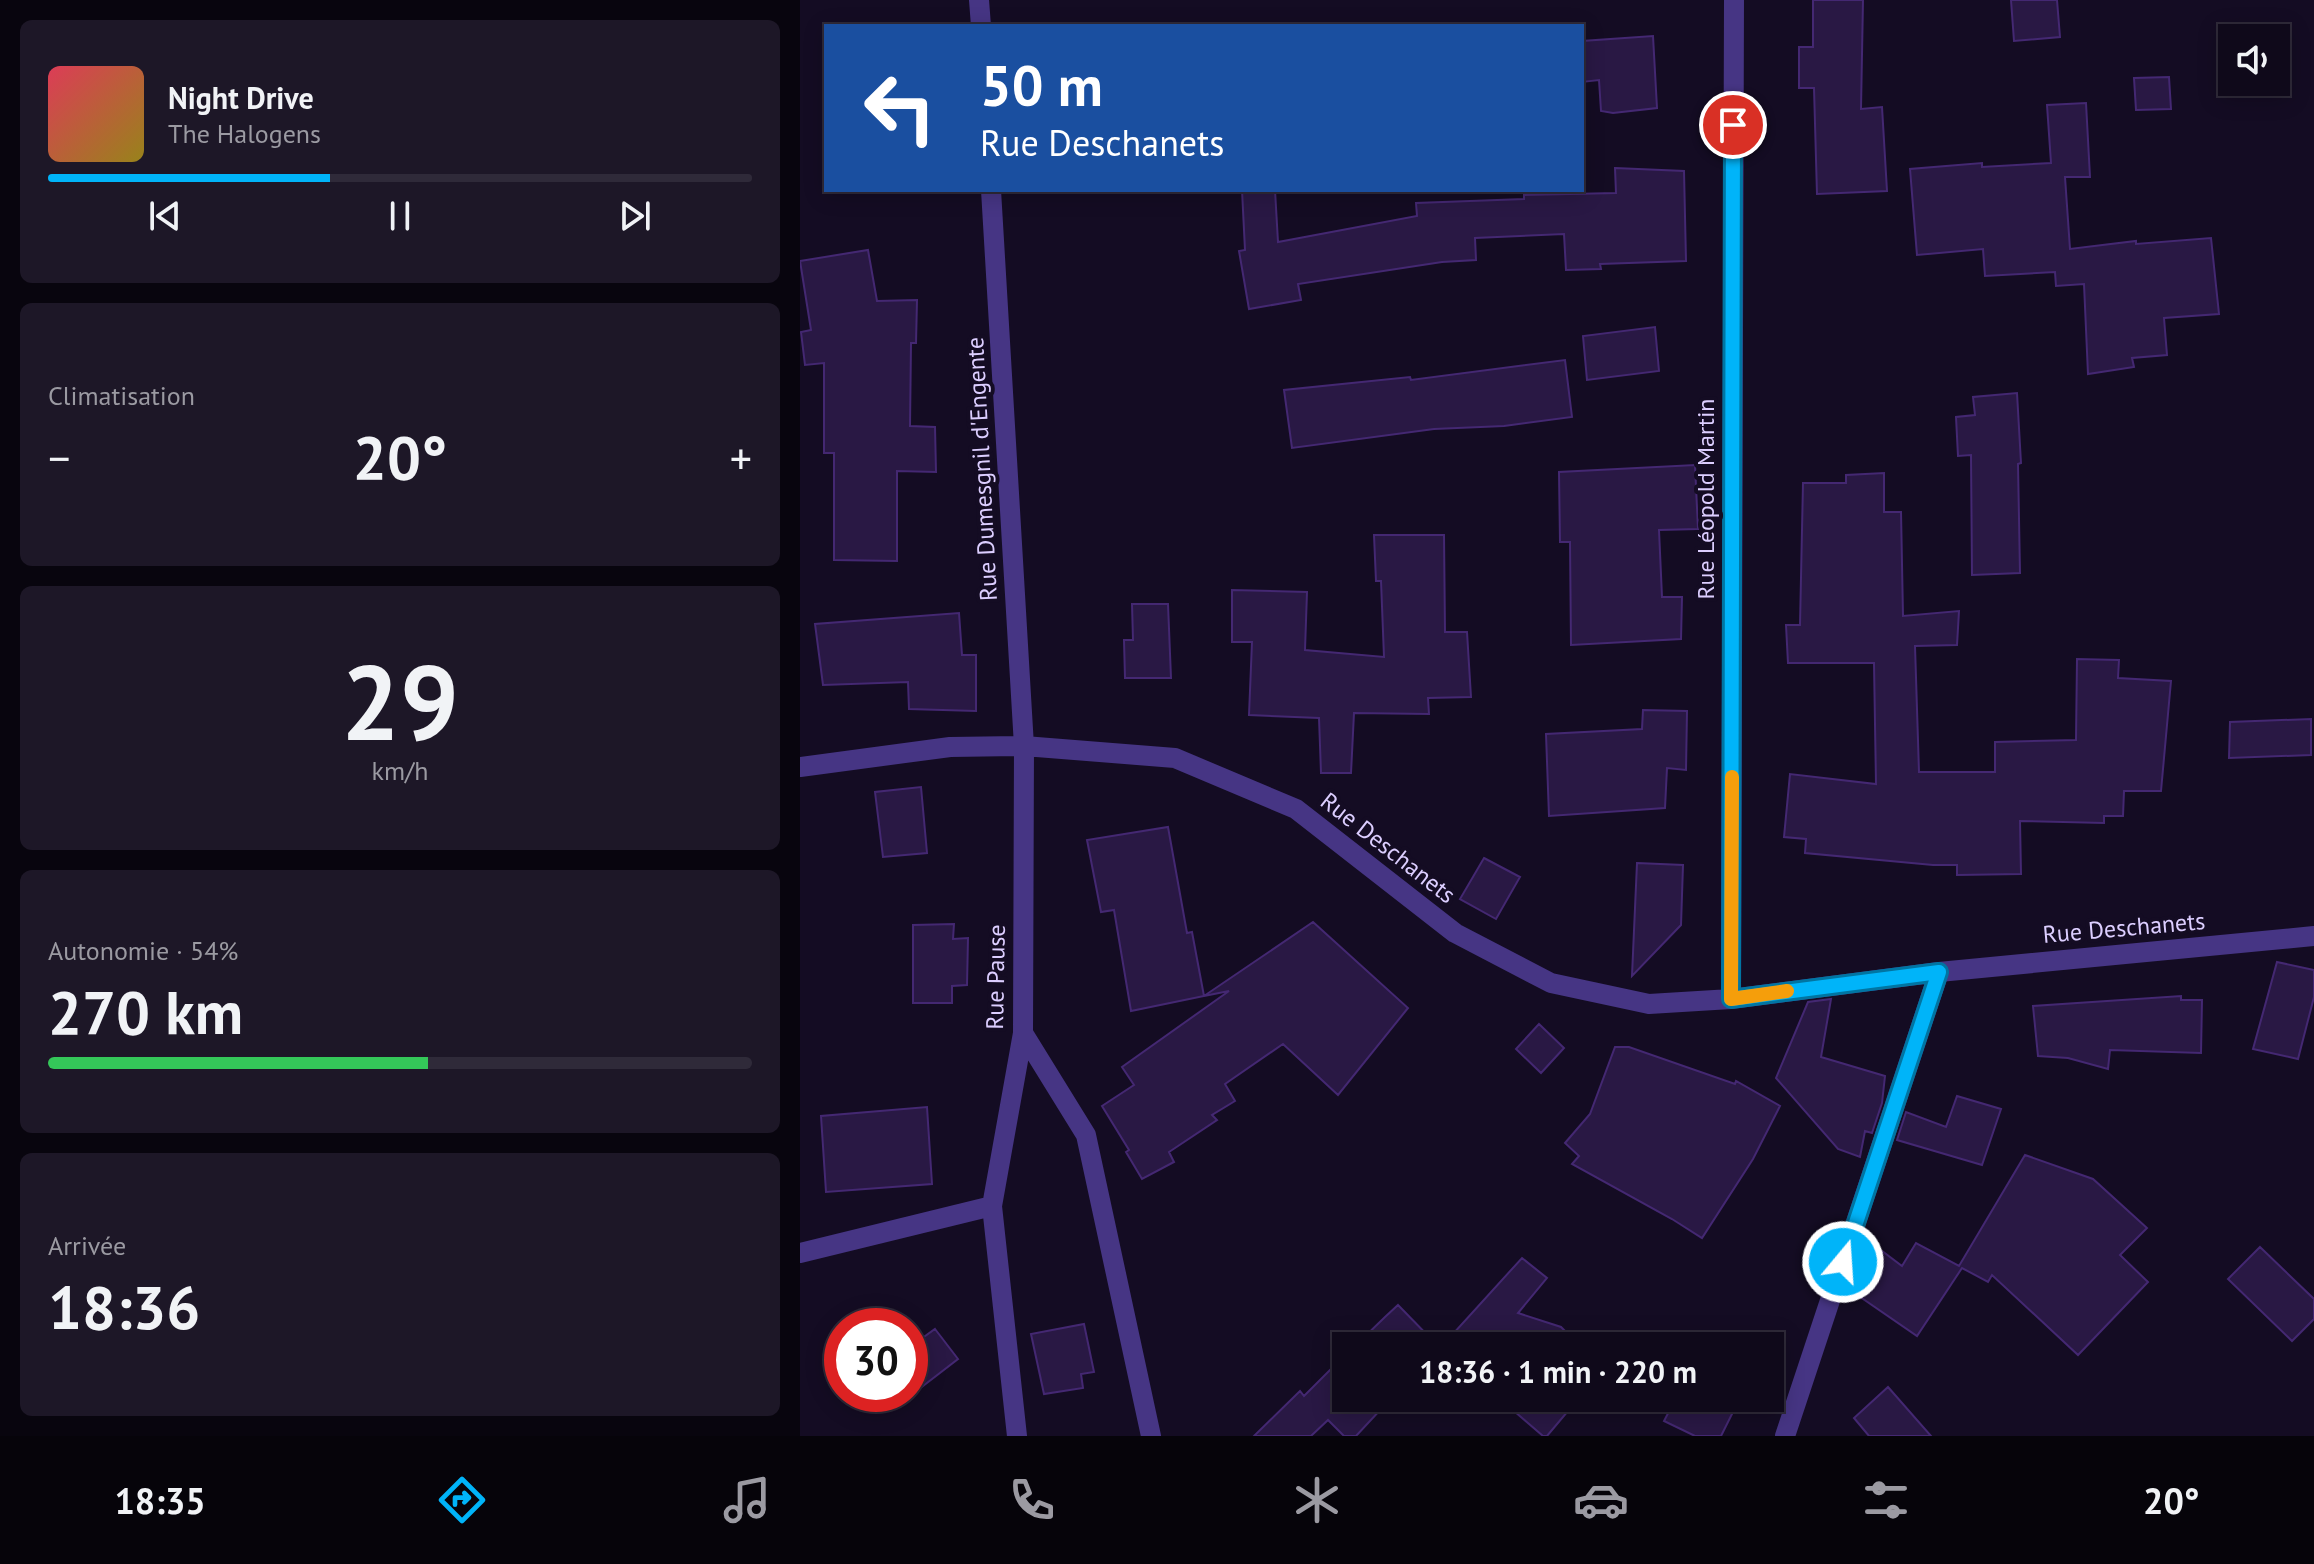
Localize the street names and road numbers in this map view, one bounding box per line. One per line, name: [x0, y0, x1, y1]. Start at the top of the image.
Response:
street label: Rue Dumesgnil d'Engente: [959, 336, 1004, 602]
street label: Rue Léopold Martin: [1690, 399, 1721, 600]
street label: Rue Deschanets: [1315, 785, 1462, 910]
street label: Rue Deschanets: [2041, 905, 2206, 950]
street label: Rue Pause: [979, 924, 1012, 1030]

